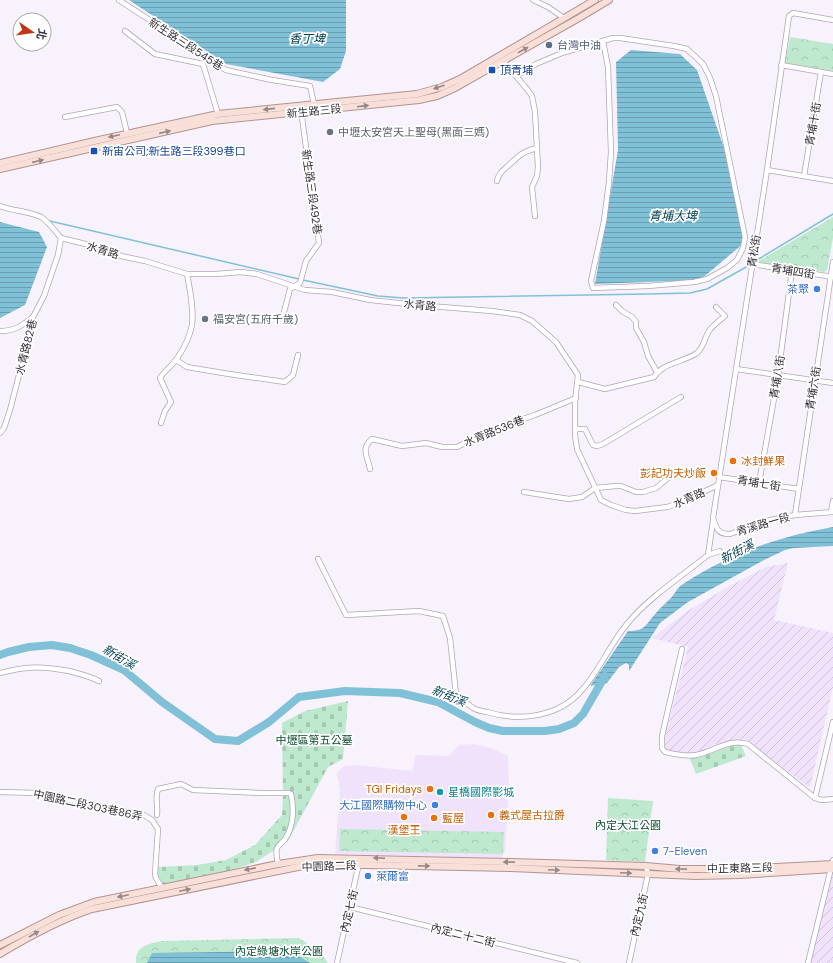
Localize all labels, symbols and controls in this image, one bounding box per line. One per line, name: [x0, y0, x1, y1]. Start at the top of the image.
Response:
north arrow: [12, 12, 52, 52]
street label: 新生路三段545巷: [146, 15, 226, 73]
text: 北: [34, 27, 50, 41]
water label: 香丁埤: [289, 31, 327, 47]
place label: 台灣中油: [557, 38, 601, 52]
marker: 台灣中油: [544, 40, 554, 50]
one-way arrow: [517, 47, 529, 54]
place label: 頂青埔: [500, 63, 533, 77]
marker: 頂青埔: [487, 65, 497, 75]
one-way arrow: [433, 84, 445, 90]
street label: 新生路三段: [286, 101, 342, 121]
street label: 青埔十街: [802, 101, 824, 147]
one-way arrow: [357, 103, 369, 109]
one-way arrow: [263, 106, 275, 112]
place label: 中壢太安宮天上聖母(黑面三媽): [338, 125, 489, 139]
marker: 中壢太安宮天上聖母(黑面三媽): [325, 127, 335, 137]
one-way arrow: [159, 129, 171, 135]
one-way arrow: [107, 134, 120, 140]
place label: 新宙公司;新生路三段399巷口: [102, 144, 246, 158]
marker: 新宙公司;新生路三段399巷口: [89, 146, 99, 156]
street label: 新生路三段492巷: [299, 149, 325, 235]
one-way arrow: [32, 157, 44, 163]
water label: 青埔大埤: [649, 208, 699, 224]
street label: 青松街: [745, 234, 763, 268]
street label: 水青路: [85, 238, 121, 262]
street label: 青埔四街: [770, 261, 816, 281]
place label: 茶聚: [787, 282, 809, 296]
marker: 茶聚: [812, 284, 822, 294]
street label: 水青路: [403, 296, 437, 314]
place label: 福安宮(五府千歲): [213, 312, 298, 326]
marker: 福安宮(五府千歲): [200, 314, 210, 324]
street label: 水青路82巷: [12, 318, 40, 376]
street label: 青埔八街: [767, 354, 787, 400]
street label: 青埔六街: [803, 365, 823, 411]
street label: 水青路536巷: [462, 412, 526, 450]
place label: 冰封鮮果: [741, 454, 785, 468]
marker: 冰封鮮果: [728, 456, 738, 466]
place label: 彭記功夫炒飯: [640, 466, 706, 480]
marker: 彭記功夫炒飯: [709, 468, 719, 478]
street label: 青埔七街: [736, 473, 782, 493]
street label: 水青路: [671, 485, 707, 511]
street label: 青溪路一段: [735, 510, 791, 538]
water label: 新街溪: [717, 536, 758, 567]
water label: 新街溪: [99, 641, 140, 674]
water label: 新街溪: [429, 682, 471, 711]
park label: 中壢區第五公墓: [276, 733, 353, 747]
place label: TGI Fridays: [366, 782, 422, 796]
marker: TGI Fridays: [425, 784, 435, 794]
place label: 星橋國際影城: [448, 785, 514, 799]
street label: 中園路二段303巷86弄: [32, 787, 144, 823]
marker: 星橋國際影城: [435, 787, 445, 797]
place label: 大江國際購物中心: [339, 798, 427, 812]
marker: 大江國際購物中心: [430, 800, 440, 810]
place label: 義式屋古拉爵: [499, 808, 565, 822]
marker: 義式屋古拉爵: [486, 810, 496, 820]
place label: 藍屋: [442, 811, 464, 825]
marker: 漢堡王: [399, 812, 409, 822]
marker: 藍屋: [429, 813, 439, 823]
park label: 內定大江公園: [595, 818, 661, 832]
place label: 漢堡王: [388, 823, 421, 837]
place label: 7-Eleven: [663, 844, 707, 858]
marker: 7-Eleven: [650, 846, 660, 856]
one-way arrow: [373, 855, 385, 862]
street label: 中園路二段: [301, 858, 357, 874]
one-way arrow: [502, 859, 515, 865]
street label: 中正東路三段: [707, 860, 773, 876]
one-way arrow: [418, 863, 430, 870]
one-way arrow: [675, 865, 687, 872]
one-way arrow: [244, 867, 256, 873]
one-way arrow: [548, 867, 561, 873]
place label: 萊爾富: [376, 869, 409, 883]
one-way arrow: [620, 870, 633, 876]
marker: 萊爾富: [363, 871, 373, 881]
one-way arrow: [178, 887, 191, 893]
street label: 內定七街: [337, 888, 361, 934]
street label: 內定九街: [627, 892, 651, 938]
one-way arrow: [117, 894, 129, 900]
street label: 內定二十二街: [429, 920, 497, 950]
one-way arrow: [28, 931, 40, 938]
park label: 內定綠塘水岸公園: [235, 944, 323, 958]

